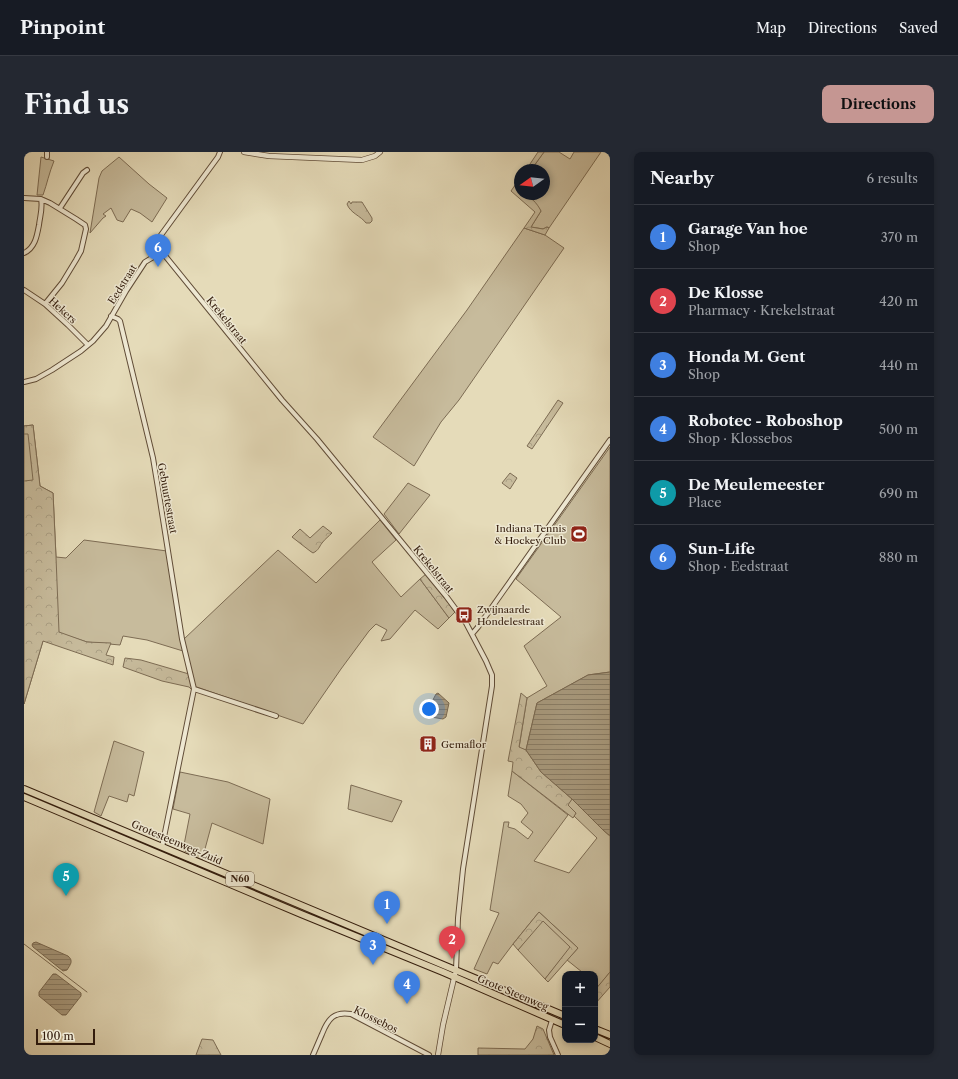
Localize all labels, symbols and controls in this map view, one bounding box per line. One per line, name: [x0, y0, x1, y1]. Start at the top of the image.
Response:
text: Pinpoint: [20, 16, 105, 39]
text: Map: [756, 19, 786, 37]
text: Directions: [808, 19, 877, 37]
text: Saved: [899, 19, 938, 37]
button: Directions: [822, 85, 934, 123]
text: Find us: [24, 87, 129, 121]
north arrow: [514, 164, 550, 200]
text: Nearby: [650, 168, 714, 188]
text: 6 results: [867, 170, 918, 186]
text: Garage Van hoe: [688, 219, 808, 238]
text: 1: [660, 229, 666, 245]
text: 370 m: [881, 229, 918, 245]
pin: 6: [145, 234, 171, 267]
text: Shop: [688, 238, 720, 254]
street label: Eedstraat: [105, 261, 140, 307]
text: De Klosse: [688, 283, 763, 302]
text: 2: [659, 293, 667, 309]
text: 420 m: [879, 293, 918, 309]
street label: Hekers: [46, 294, 79, 326]
street label: Krekelstraat: [203, 294, 250, 347]
text: Pharmacy · Krekelstraat: [688, 302, 835, 318]
text: Honda M. Gent: [688, 347, 805, 366]
text: 3: [659, 357, 667, 373]
text: 440 m: [879, 357, 918, 373]
text: Shop: [688, 366, 720, 382]
text: Robotec - Roboshop: [688, 411, 843, 430]
text: 4: [659, 421, 667, 437]
text: 500 m: [879, 421, 918, 437]
text: Shop · Klossebos: [688, 430, 793, 446]
street label: Gebuurtestraat: [155, 462, 180, 535]
text: De Meulemeester: [688, 475, 825, 494]
text: 5: [659, 485, 667, 501]
text: 690 m: [879, 485, 918, 501]
text: Place: [688, 494, 721, 510]
place label: Indiana Tennis & Hockey Club: [494, 522, 566, 547]
sports icon: Indiana Tennis & Hockey Club: [569, 524, 589, 544]
text: Sun-Life: [688, 539, 755, 558]
street label: Krekelstraat: [410, 543, 457, 596]
text: 6: [659, 549, 667, 565]
text: 880 m: [879, 549, 918, 565]
text: Shop · Eedstraat: [688, 558, 789, 574]
place label: Zwijnaarde Hondelestraat: [477, 603, 545, 628]
bus stop icon: Zwijnaarde Hondelestraat: [454, 605, 474, 625]
your location: [419, 699, 439, 719]
building icon: Gemaflor: [418, 734, 438, 754]
place label: Gemaflor: [441, 738, 487, 751]
street label: Grotesteenweg-Zuid: [129, 817, 224, 868]
pin: 5: [53, 863, 79, 896]
road number: N60: [226, 872, 254, 886]
pin: 1: [374, 891, 400, 924]
pin: 2: [439, 926, 465, 959]
pin: 3: [360, 932, 386, 965]
pin: 4: [394, 971, 420, 1004]
map controls: [562, 971, 598, 1043]
button: +: [562, 971, 598, 1007]
street label: Grote Steenweg: [475, 972, 551, 1014]
street label: Klossebos: [351, 1003, 400, 1036]
button: −: [562, 1007, 598, 1043]
scale bar: [36, 1027, 95, 1046]
text: 100 m: [42, 1029, 74, 1043]

